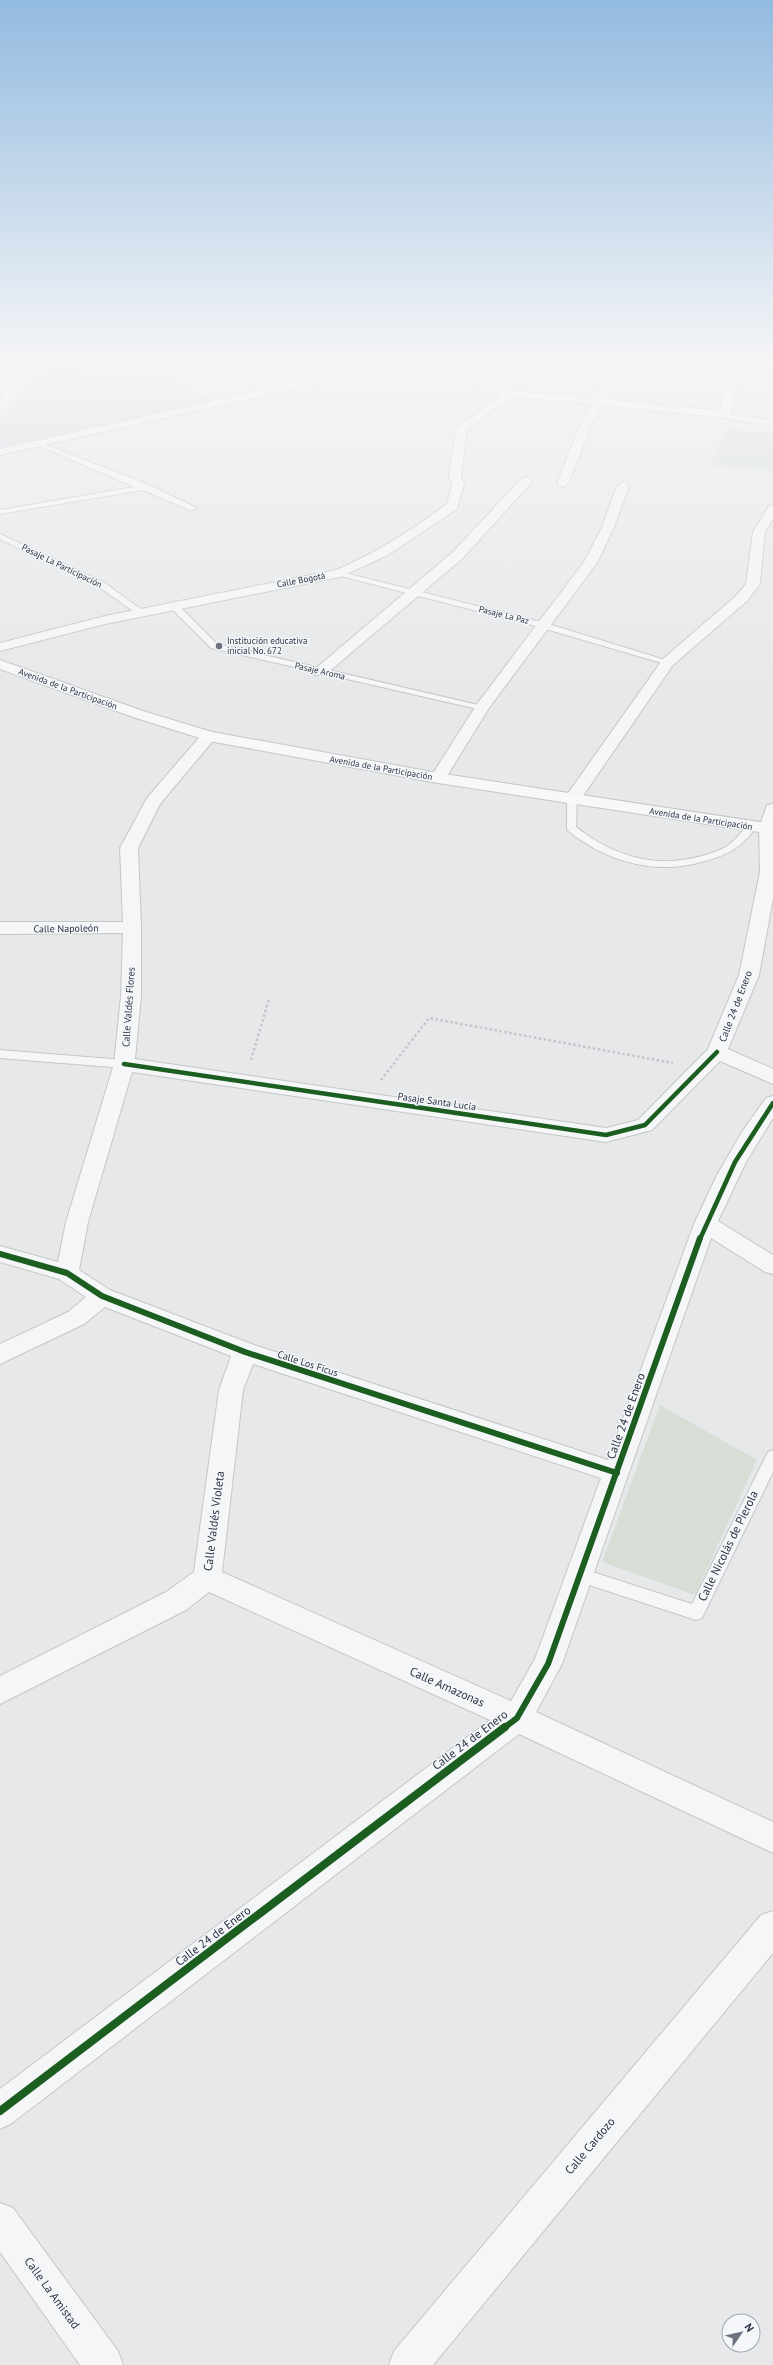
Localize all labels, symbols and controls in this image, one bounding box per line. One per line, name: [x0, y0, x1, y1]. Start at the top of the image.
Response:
street label: Pasaje La Participación: [20, 541, 104, 590]
street label: Calle Bogotá: [276, 569, 326, 590]
street label: Pasaje La Paz: [478, 603, 530, 626]
place label: Institución educativa inicial No. 672: [227, 635, 307, 656]
marker: Institución educativa inicial No. 672: [214, 641, 224, 651]
street label: Pasaje Aroma: [294, 659, 346, 682]
street label: Avenida de la Participación: [17, 666, 119, 712]
street label: Avenida de la Participación: [329, 753, 433, 782]
street label: Avenida de la Participación: [649, 805, 753, 832]
street label: Calle Napoleón: [33, 921, 99, 936]
street label: Calle Valdés Flores: [119, 967, 138, 1048]
street label: Calle 24 de Enero: [716, 969, 755, 1044]
street label: Pasaje Santa Lucía: [397, 1090, 477, 1113]
street label: Calle Los Ficus: [276, 1348, 340, 1379]
street label: Calle 24 de Enero: [603, 1371, 648, 1461]
street label: Calle Valdés Violeta: [200, 1470, 227, 1572]
street label: Calle Nicolás de Pierola: [694, 1488, 761, 1604]
street label: Calle Amazonas: [407, 1663, 487, 1710]
street label: Calle 24 de Enero: [429, 1706, 510, 1773]
street label: Calle 24 de Enero: [172, 1902, 253, 1969]
street label: Calle Cardozo: [561, 2114, 618, 2177]
street label: Calle La Amistad: [21, 2254, 83, 2332]
north arrow: [721, 2313, 761, 2353]
text: N: [741, 2320, 757, 2334]

